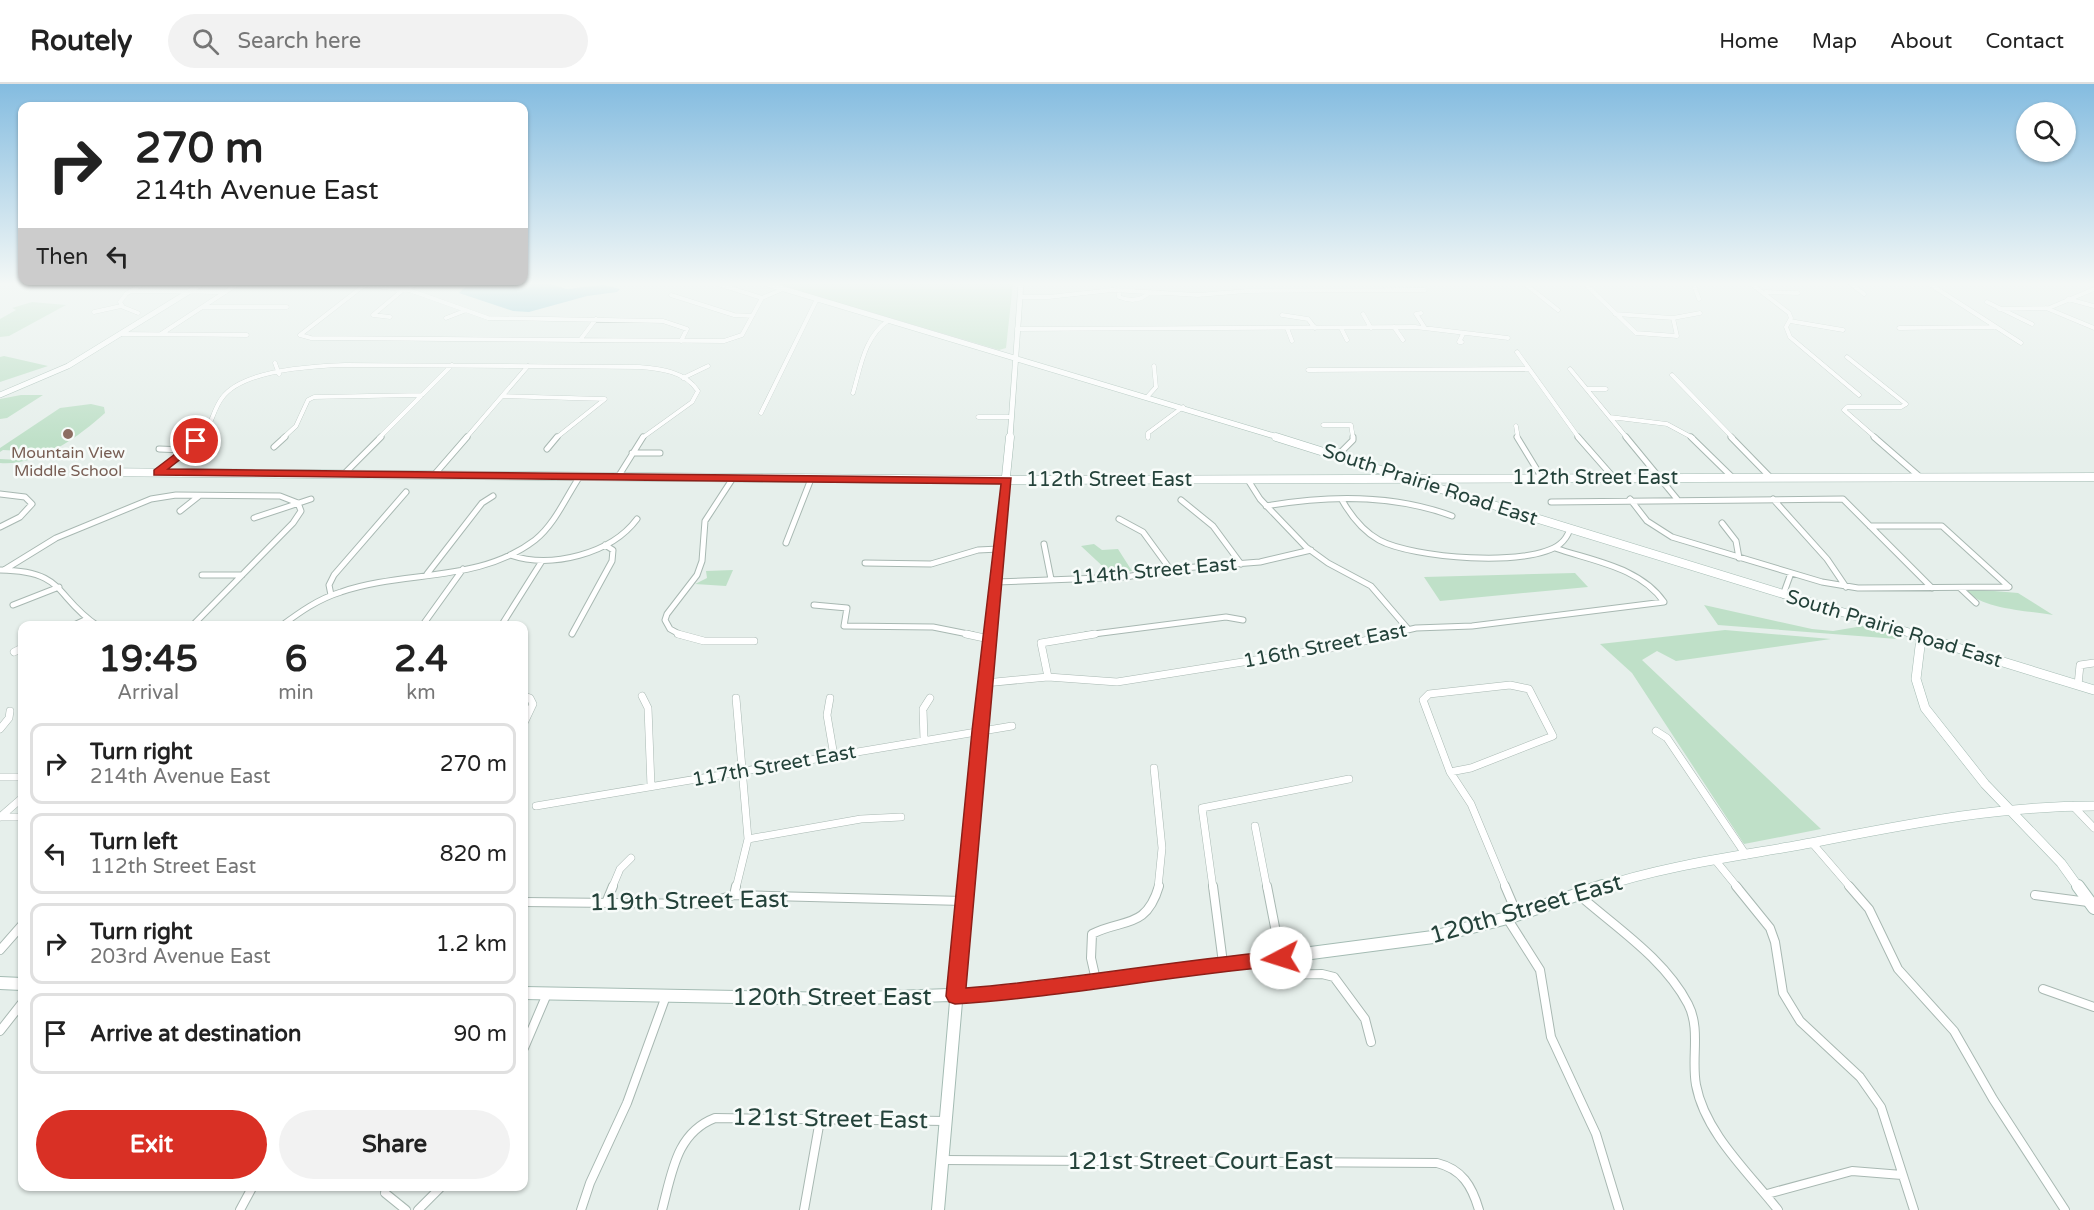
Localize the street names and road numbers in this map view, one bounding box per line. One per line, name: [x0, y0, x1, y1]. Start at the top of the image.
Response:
street label: South Prairie Road East: [1320, 439, 1541, 531]
street label: 112th Street East: [1512, 466, 1678, 490]
street label: 112th Street East: [1026, 468, 1192, 492]
street label: 114th Street East: [1070, 552, 1238, 590]
street label: South Prairie Road East: [1783, 585, 2005, 673]
street label: 116th Street East: [1241, 618, 1409, 674]
street label: 117th Street East: [690, 740, 858, 792]
street label: 120th Street East: [1426, 868, 1626, 950]
street label: 119th Street East: [589, 885, 789, 917]
street label: 120th Street East: [732, 983, 932, 1012]
street label: 121st Street East: [732, 1103, 928, 1135]
street label: 121st Street Court East: [1067, 1147, 1333, 1176]

